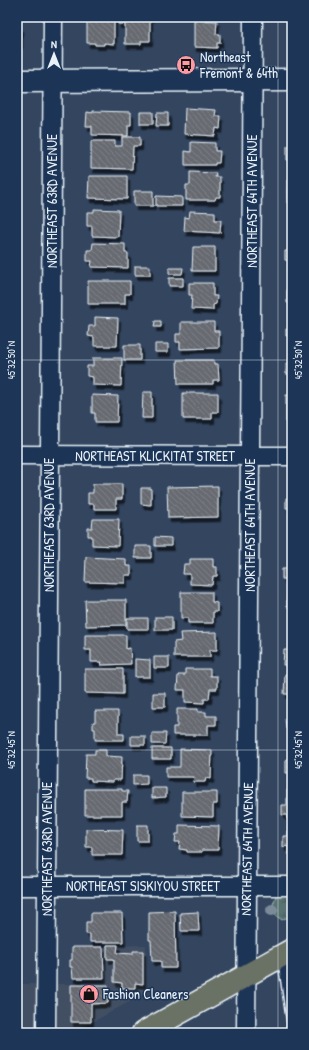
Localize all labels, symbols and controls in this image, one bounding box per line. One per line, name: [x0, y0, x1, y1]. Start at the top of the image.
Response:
north arrow: [34, 34, 74, 74]
text: N: [51, 37, 57, 51]
place label: Northeast Fremont & 64th: [199, 47, 278, 82]
bus stop icon: Northeast Fremont & 64th: [175, 54, 197, 76]
street label: NORTHEAST 63RD AVENUE: [42, 134, 61, 268]
street label: NORTHEAST 64TH AVENUE: [242, 134, 261, 268]
text: 45°32'50"N: [5, 341, 18, 379]
text: 45°32'50"N: [292, 341, 305, 379]
street label: NORTHEAST KLICKITAT STREET: [75, 446, 235, 465]
street label: NORTHEAST 63RD AVENUE: [39, 458, 58, 592]
street label: NORTHEAST 64TH AVENUE: [240, 458, 259, 592]
text: 45°32'45"N: [5, 731, 18, 769]
text: 45°32'45"N: [292, 731, 305, 769]
street label: NORTHEAST 63RD AVENUE: [37, 782, 56, 916]
street label: NORTHEAST 64TH AVENUE: [236, 782, 257, 916]
street label: NORTHEAST SISKIYOU STREET: [66, 876, 220, 895]
shop icon: Fashion Cleaners: [78, 983, 100, 1005]
place label: Fashion Cleaners: [102, 984, 188, 1003]

